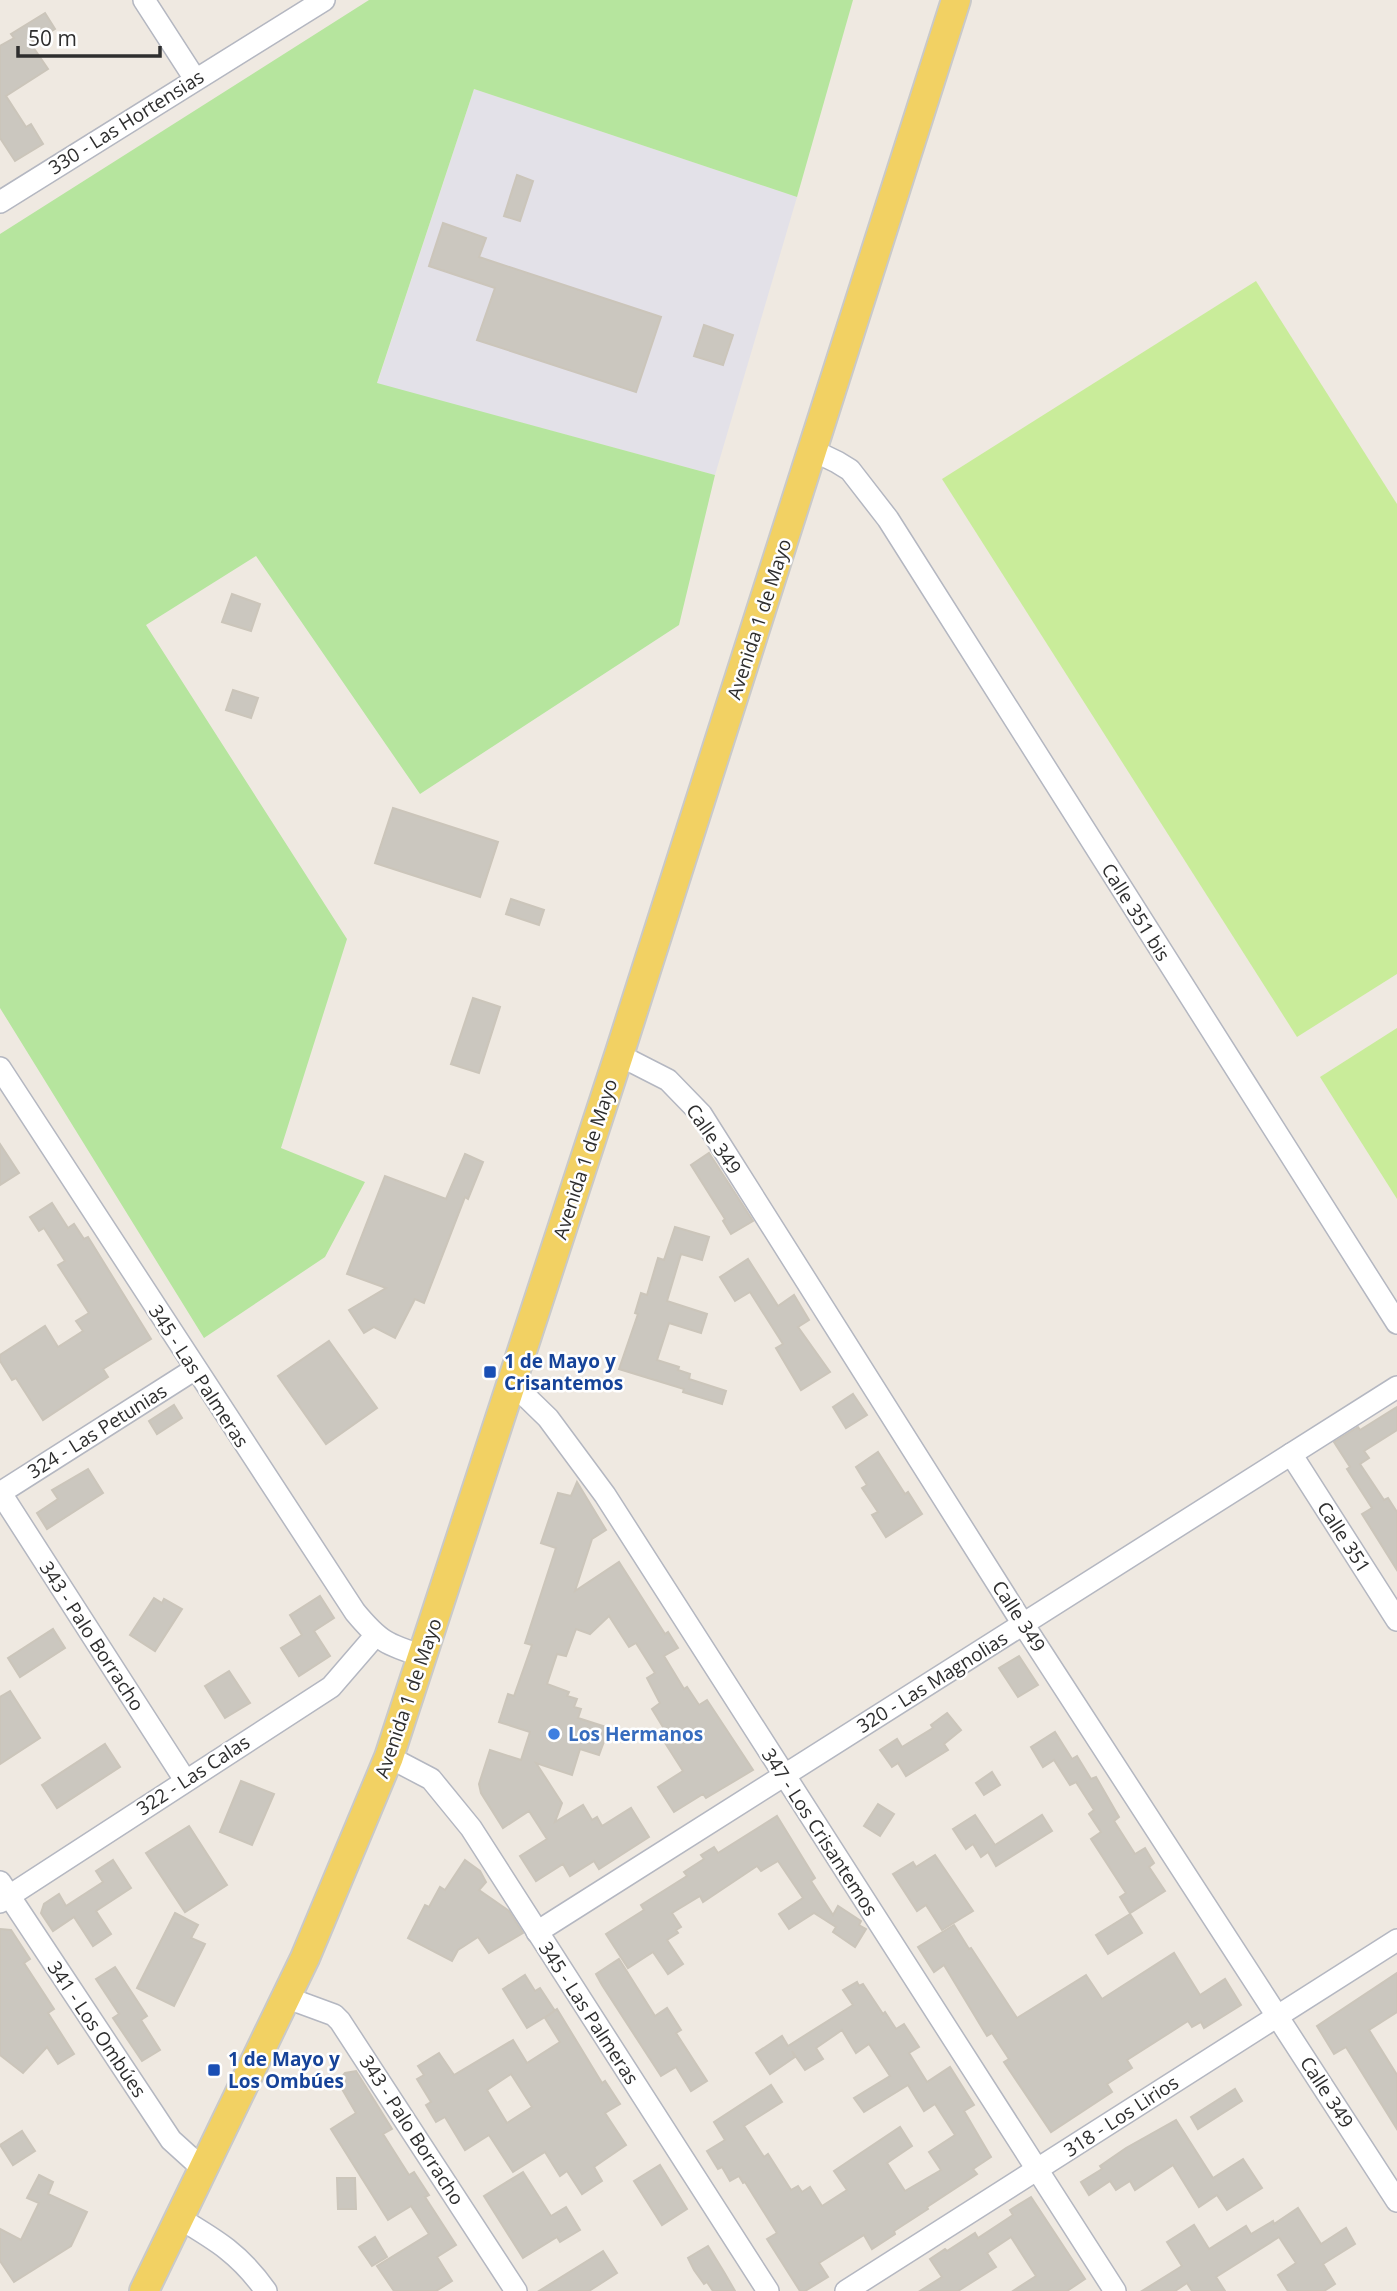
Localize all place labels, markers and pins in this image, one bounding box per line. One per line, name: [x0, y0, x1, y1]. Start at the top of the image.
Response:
place label: 1 de Mayo y Crisantemos: [504, 1348, 623, 1396]
marker: 1 de Mayo y Crisantemos: [482, 1364, 498, 1380]
place label: Los Hermanos: [568, 1721, 703, 1747]
marker: Los Hermanos: [546, 1726, 562, 1742]
place label: 1 de Mayo y Los Ombúes: [228, 2046, 344, 2094]
marker: 1 de Mayo y Los Ombúes: [206, 2062, 222, 2078]

